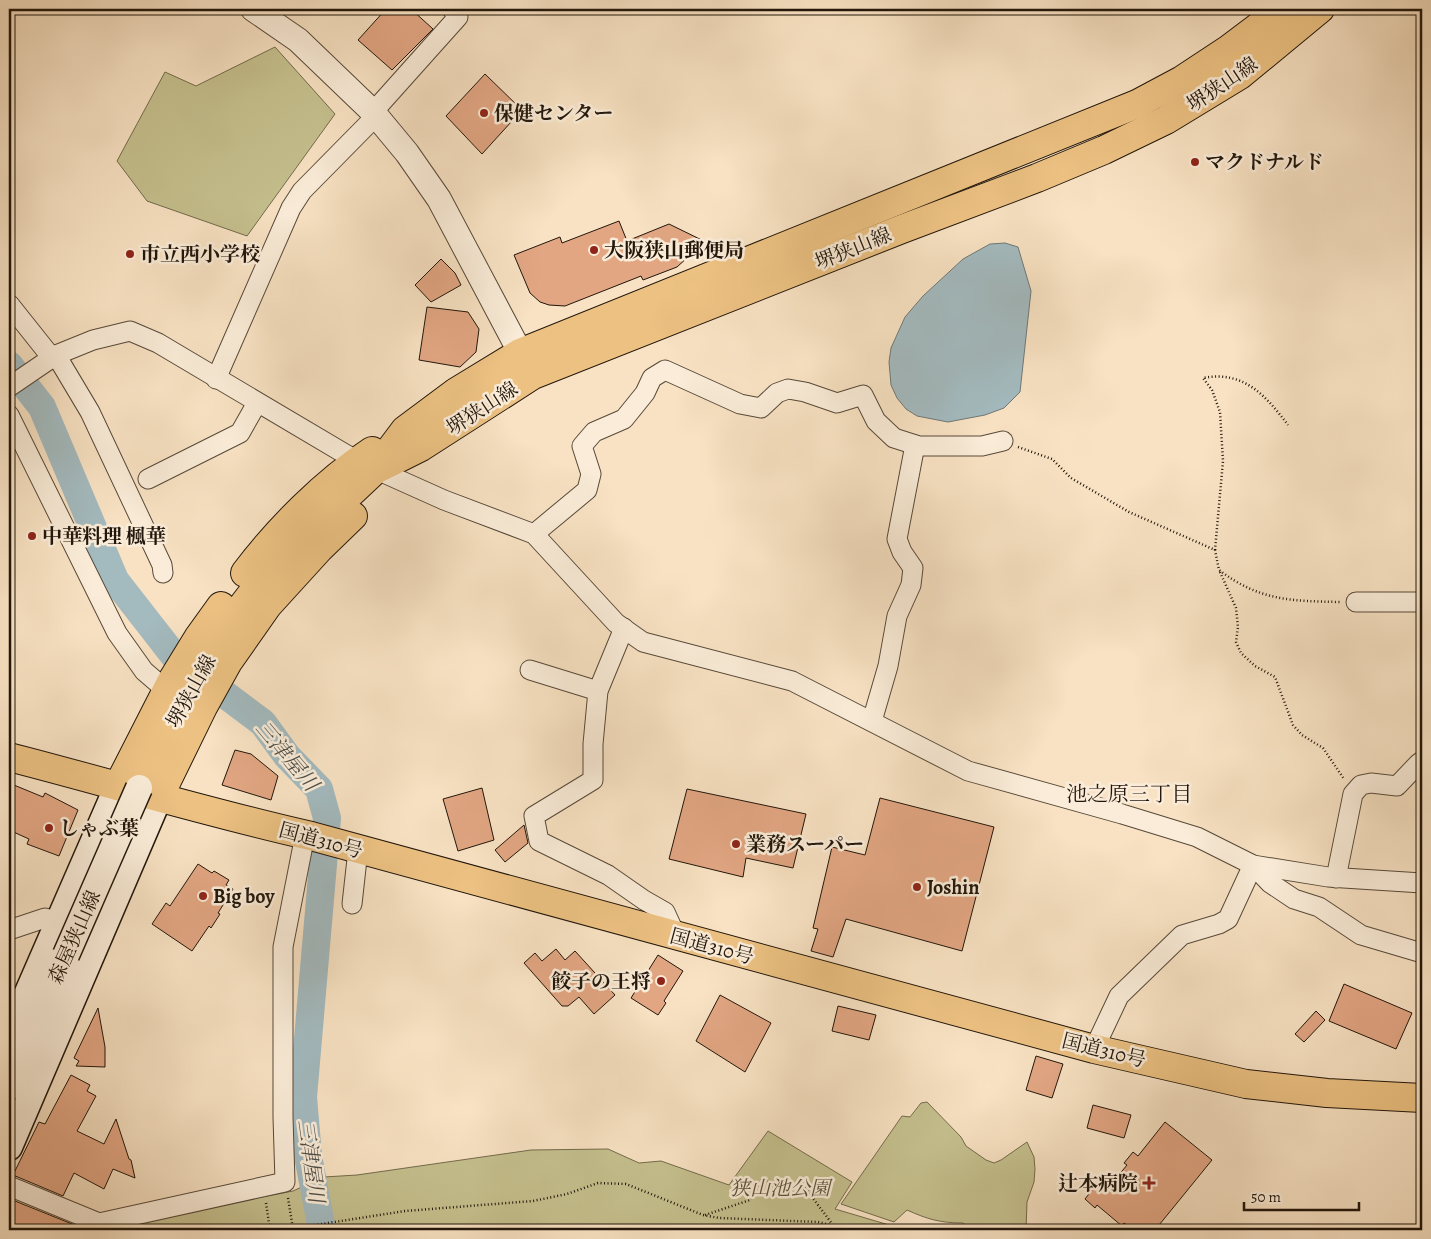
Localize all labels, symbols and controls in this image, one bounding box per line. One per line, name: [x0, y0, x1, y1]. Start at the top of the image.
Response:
street label: 堺狭山線: [1182, 51, 1263, 118]
place label: 保健センター: [494, 100, 613, 127]
marker: 保健センター: [478, 107, 490, 119]
place label: マクドナルド: [1205, 149, 1324, 176]
marker: マクドナルド: [1189, 156, 1201, 168]
street label: 堺狭山線: [811, 221, 895, 276]
place label: 大阪狭山郵便局: [604, 237, 744, 264]
place label: 市立西小学校: [140, 241, 260, 268]
marker: 大阪狭山郵便局: [588, 244, 600, 256]
marker: 市立西小学校: [124, 248, 136, 260]
street label: 堺狭山線: [441, 375, 523, 442]
place label: 中華料理 楓華: [42, 523, 165, 550]
marker: 中華料理 楓華: [26, 530, 38, 542]
street label: 堺狭山線: [160, 650, 223, 733]
water label: 三津屋川: [249, 715, 326, 799]
district label: 池之原三丁目: [1066, 780, 1192, 808]
place label: しゃぶ葉: [59, 815, 139, 842]
street label: 国道310号: [276, 816, 366, 865]
marker: しゃぶ葉: [43, 822, 55, 834]
place label: 業務スーパー: [746, 831, 864, 858]
marker: 業務スーパー: [730, 838, 742, 850]
place label: Joshin: [927, 874, 979, 901]
marker: Joshin: [911, 881, 923, 893]
place label: Big boy: [213, 883, 275, 910]
street label: 森屋狭山線: [42, 886, 107, 988]
marker: Big boy: [197, 890, 209, 902]
street label: 国道310号: [667, 922, 757, 971]
place label: 餃子の王将: [551, 968, 651, 995]
marker: 餃子の王将: [655, 975, 667, 987]
street label: 国道310号: [1059, 1027, 1149, 1074]
water label: 三津屋川: [291, 1117, 331, 1207]
place label: 辻本病院: [1058, 1170, 1138, 1197]
park label: 狭山池公園: [730, 1175, 833, 1202]
marker: 辻本病院: [1142, 1176, 1156, 1190]
scale bar: [1244, 1179, 1358, 1211]
text: 50 m: [1251, 1187, 1281, 1207]

